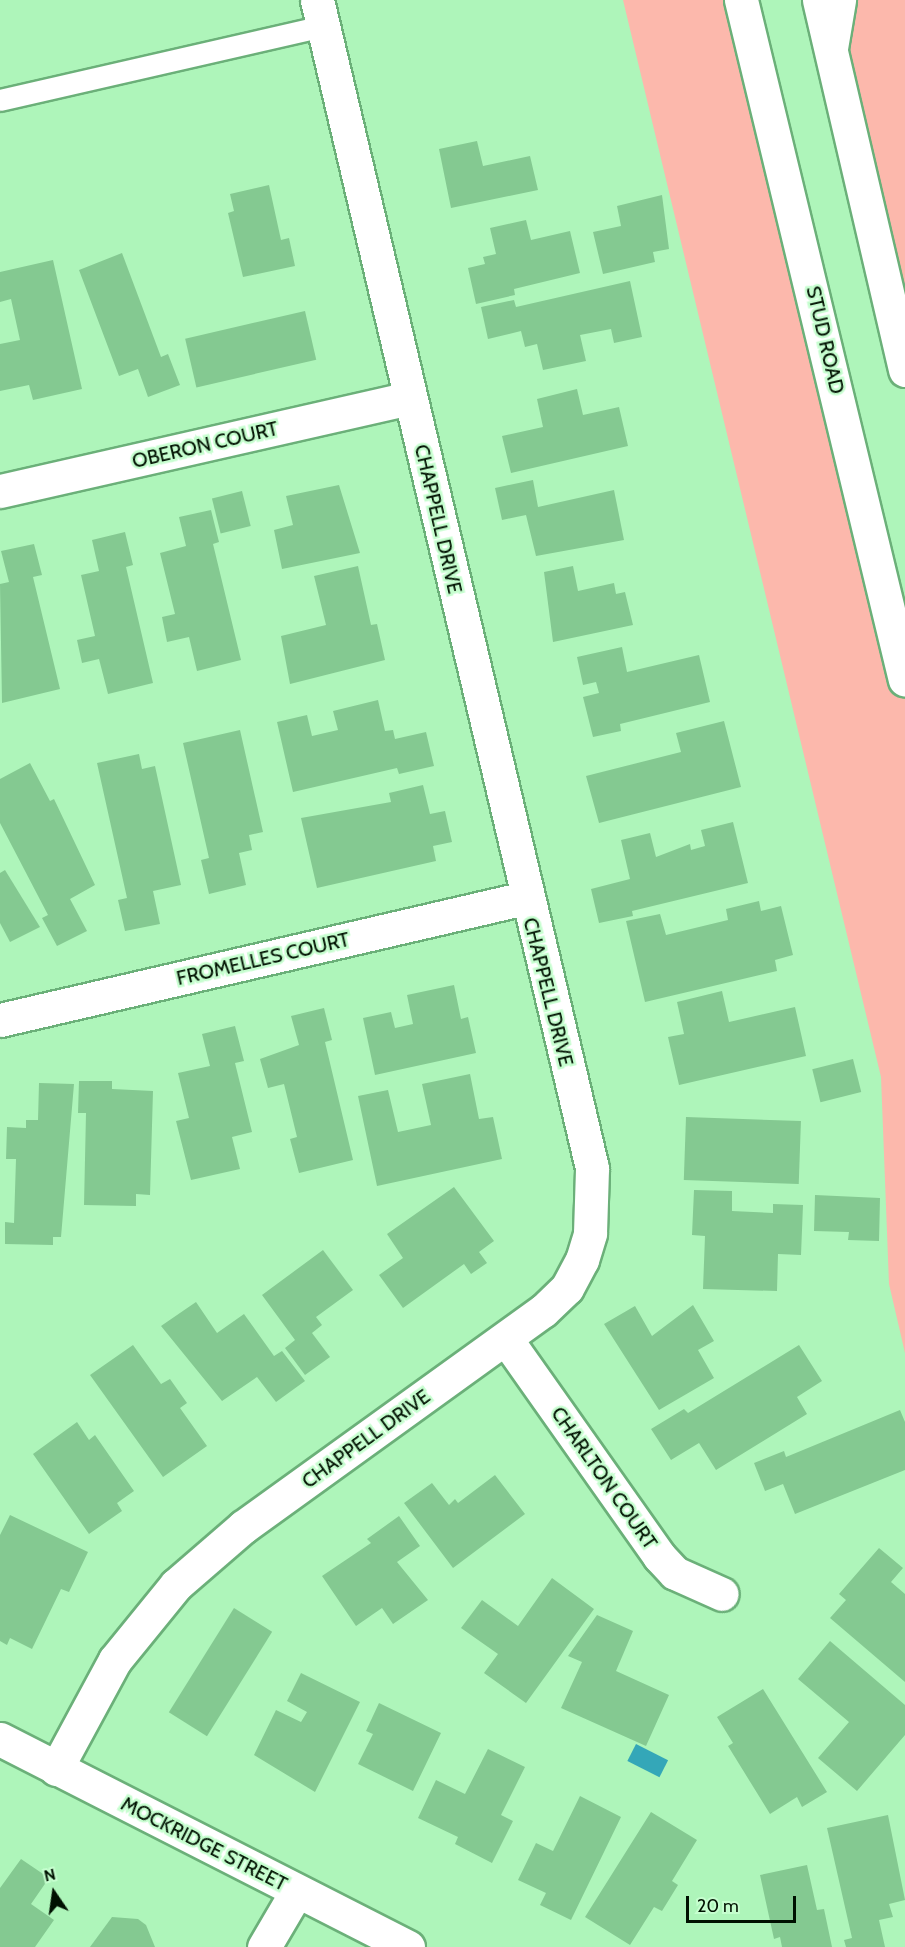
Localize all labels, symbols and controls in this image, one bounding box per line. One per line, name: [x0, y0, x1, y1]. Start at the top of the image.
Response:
street label: STUD ROAD: [801, 284, 849, 396]
street label: OBERON COURT: [130, 417, 280, 473]
street label: CHAPPELL DRIVE: [409, 442, 467, 596]
street label: CHAPPELL DRIVE: [518, 915, 578, 1069]
street label: FROMELLES COURT: [174, 927, 352, 991]
street label: CHAPPELL DRIVE: [297, 1385, 435, 1493]
street label: CHARLTON COURT: [546, 1402, 662, 1554]
street label: MOCKRIDGE STREET: [117, 1792, 291, 1896]
north arrow: [24, 1863, 84, 1923]
text: N: [42, 1864, 57, 1886]
scale bar: [689, 1884, 798, 1922]
text: 20 m: [697, 1895, 739, 1917]

